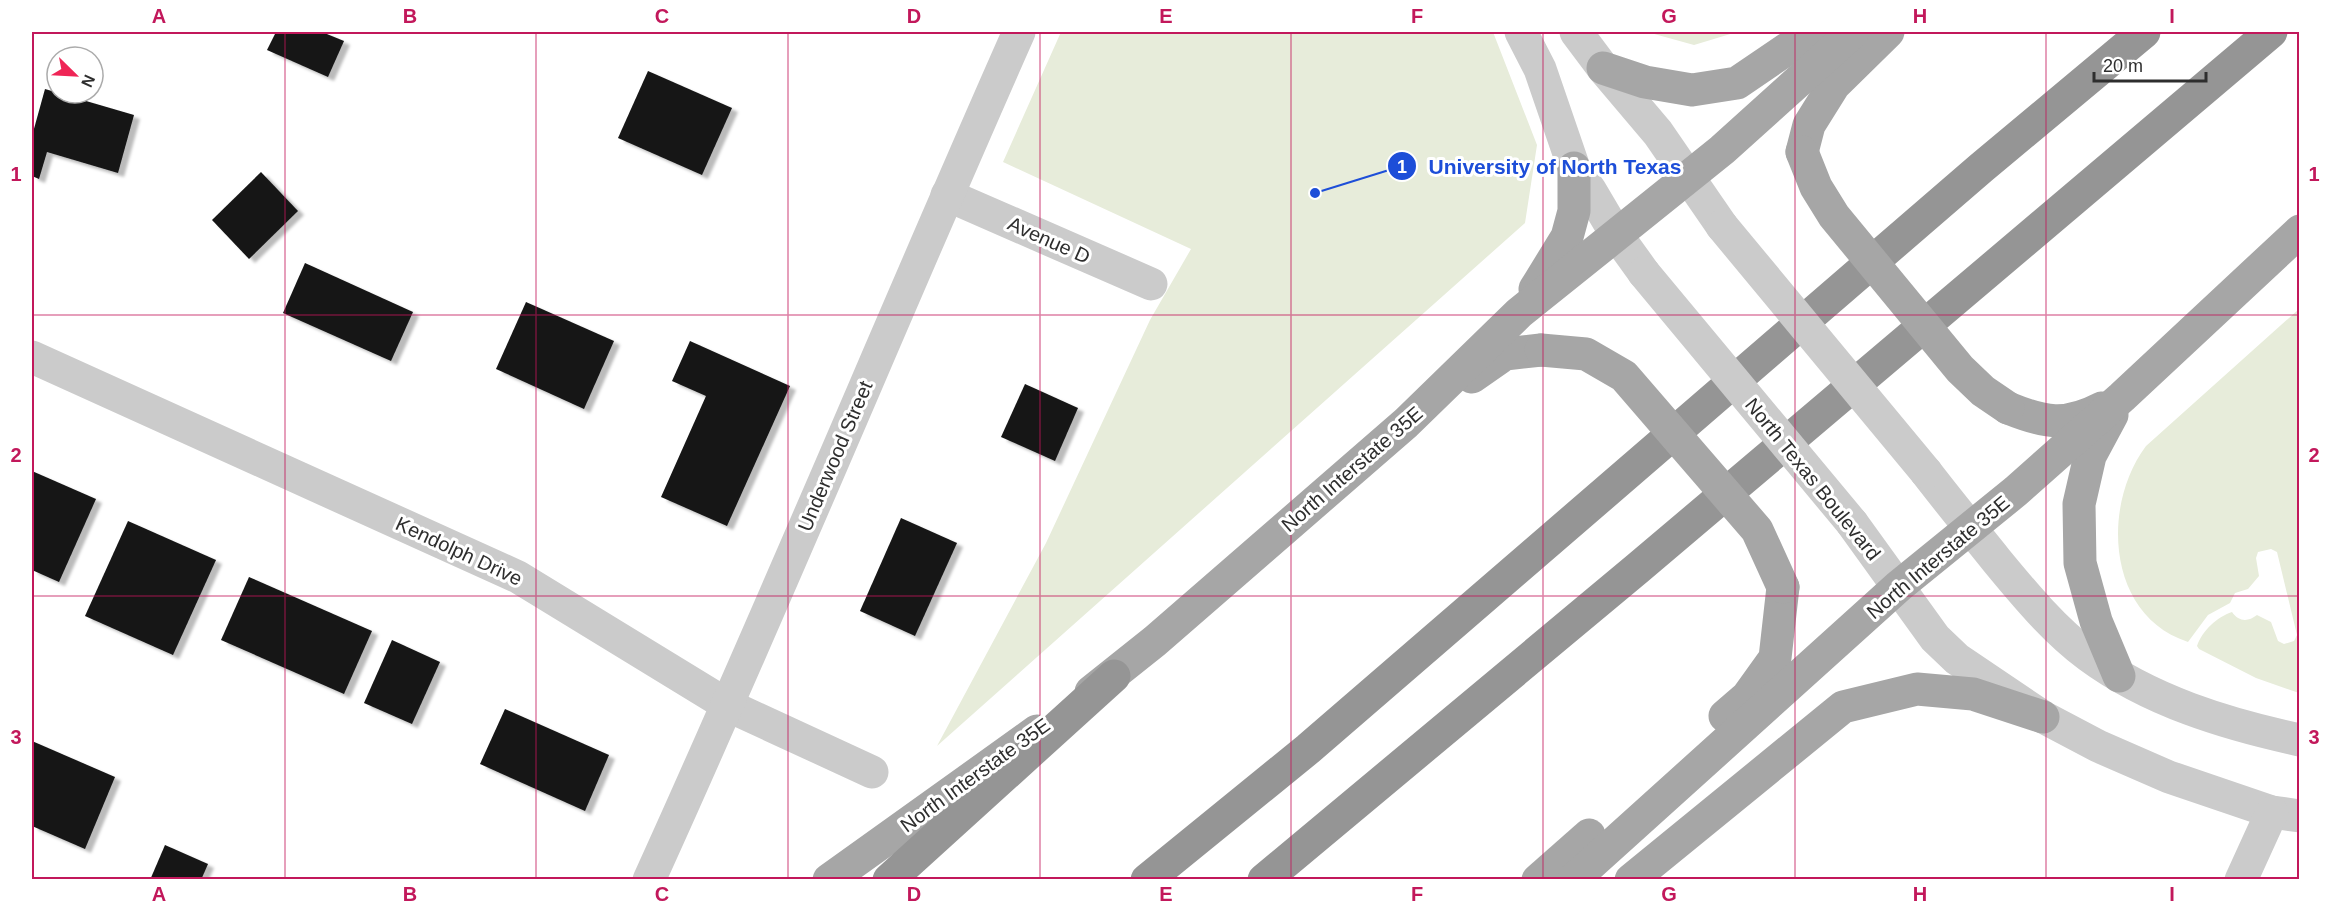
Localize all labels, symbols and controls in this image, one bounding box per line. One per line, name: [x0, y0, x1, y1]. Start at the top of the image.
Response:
text: A: [152, 5, 166, 27]
text: B: [403, 5, 417, 27]
text: C: [655, 5, 669, 27]
text: D: [907, 5, 921, 27]
text: E: [1159, 5, 1173, 27]
text: F: [1411, 5, 1423, 27]
text: G: [1661, 5, 1677, 27]
text: H: [1913, 5, 1927, 27]
text: I: [2169, 5, 2175, 27]
north arrow: [45, 45, 105, 105]
scale bar: [2094, 45, 2206, 83]
text: 20 m: [2103, 56, 2143, 76]
text: N: [78, 72, 98, 90]
callout: University of North Texas: [1387, 147, 1693, 186]
text: University of North Texas: [1429, 155, 1681, 178]
text: 1: [1397, 157, 1407, 177]
text: 1: [10, 163, 22, 185]
text: 1: [2308, 163, 2320, 185]
street label: Avenue D: [1005, 212, 1093, 268]
street label: Underwood Street: [793, 377, 877, 534]
street label: North Texas Boulevard: [1741, 394, 1885, 564]
street label: North Interstate 35E: [1277, 402, 1427, 536]
text: 2: [10, 444, 22, 466]
text: 2: [2308, 444, 2320, 466]
street label: North Interstate 35E: [1862, 491, 2014, 623]
street label: Kendolph Drive: [392, 512, 526, 590]
street label: North Interstate 35E: [896, 713, 1054, 837]
text: 3: [10, 726, 22, 748]
text: 3: [2308, 726, 2320, 748]
text: A: [152, 883, 166, 905]
text: B: [403, 883, 417, 905]
text: C: [655, 883, 669, 905]
text: D: [907, 883, 921, 905]
text: E: [1159, 883, 1173, 905]
text: F: [1411, 883, 1423, 905]
text: G: [1661, 883, 1677, 905]
text: H: [1913, 883, 1927, 905]
text: I: [2169, 883, 2175, 905]

